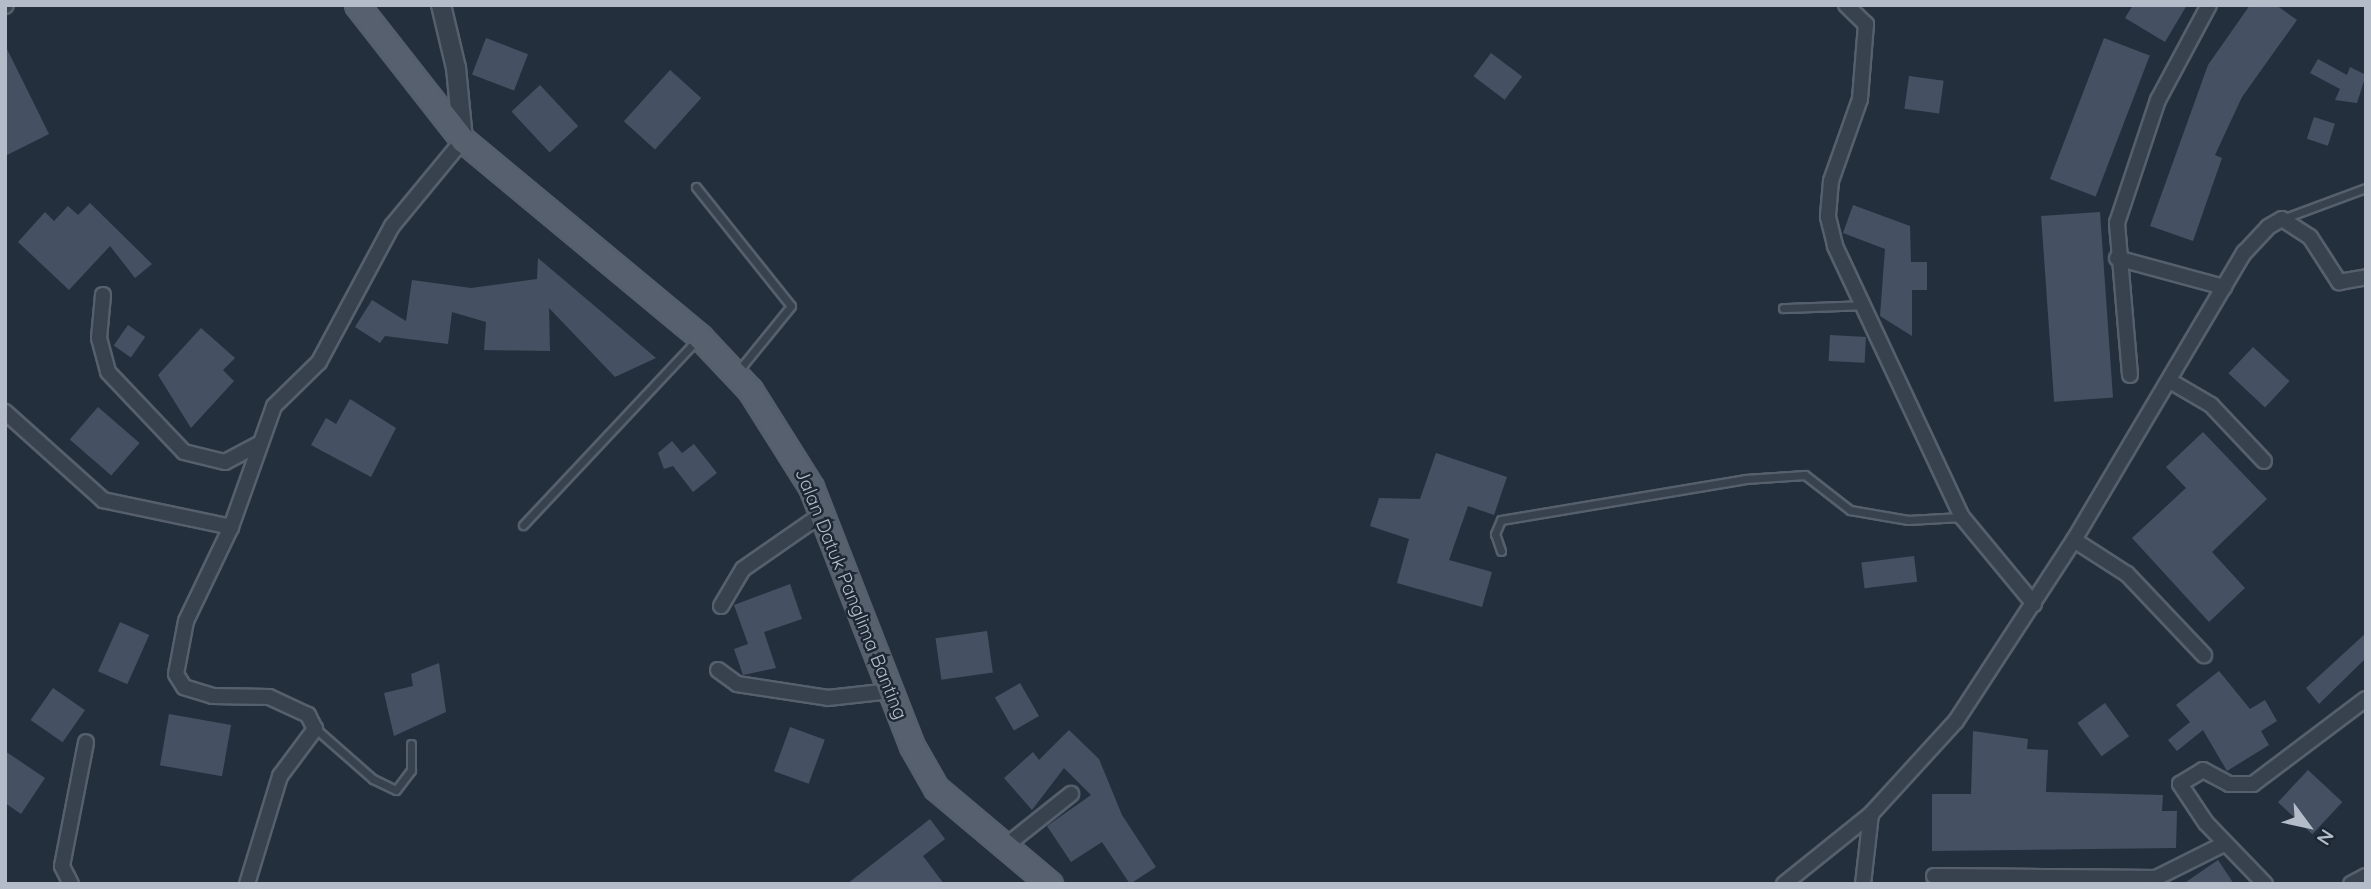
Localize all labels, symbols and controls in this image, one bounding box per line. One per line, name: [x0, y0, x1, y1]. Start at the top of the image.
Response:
street label: Jalan Datuk Panglima Banting: [790, 465, 912, 723]
north arrow: [2273, 791, 2343, 861]
text: N: [2312, 825, 2339, 850]

